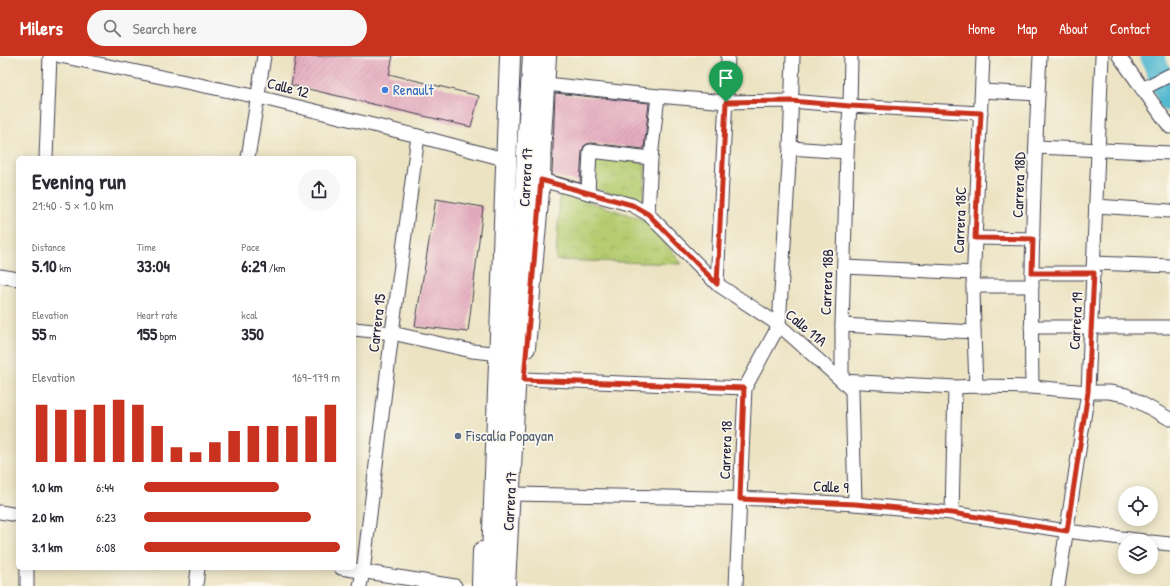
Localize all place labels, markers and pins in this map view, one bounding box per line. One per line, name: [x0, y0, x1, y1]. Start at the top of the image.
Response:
pin: [709, 61, 743, 102]
place label: Renault: [393, 79, 434, 100]
marker: Renault: [380, 85, 390, 95]
place label: Fiscalía Popayan: [465, 425, 554, 446]
marker: Fiscalía Popayan: [453, 431, 463, 441]

